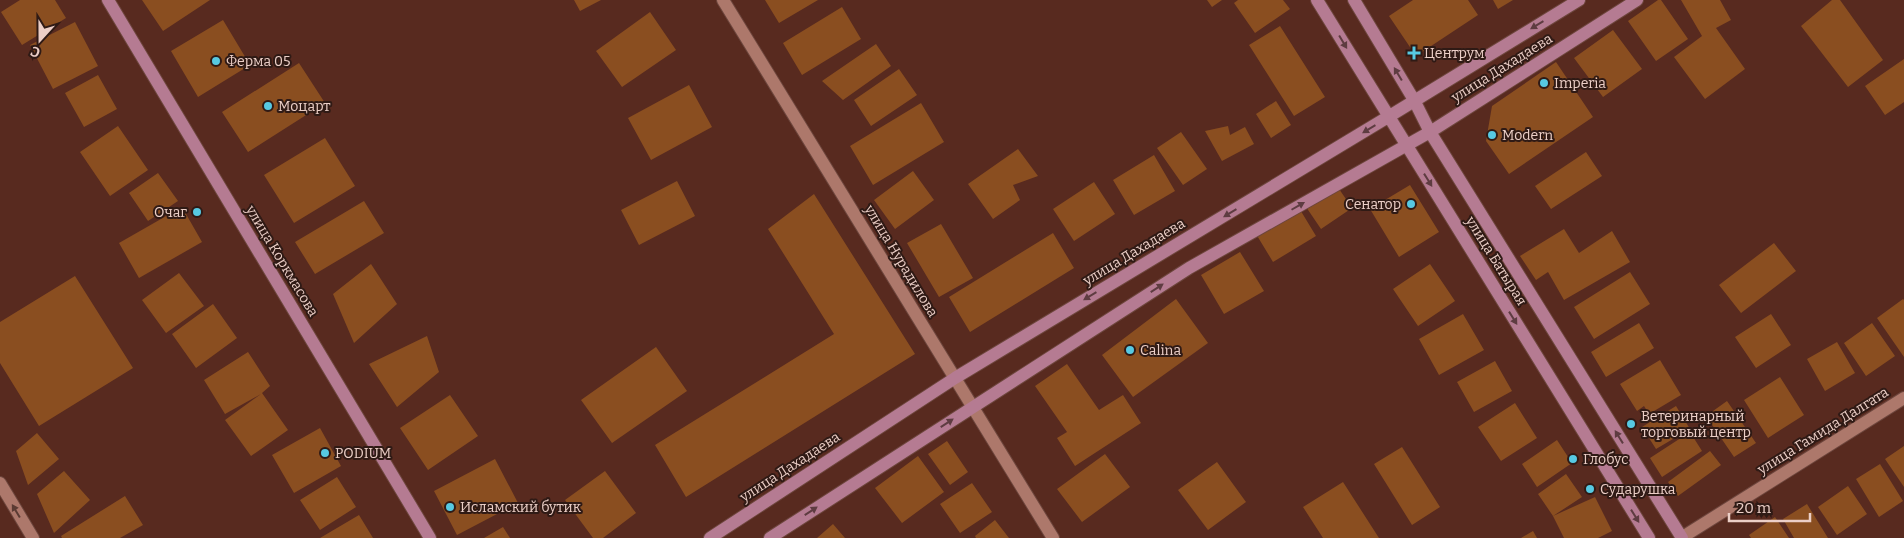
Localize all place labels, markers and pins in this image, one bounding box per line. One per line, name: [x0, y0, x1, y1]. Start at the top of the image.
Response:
place label: Центрум: [1424, 45, 1485, 62]
marker: Центрум: [1408, 47, 1420, 59]
place label: Ферма 05: [226, 53, 291, 70]
marker: Ферма 05: [210, 55, 222, 67]
place label: Imperia: [1554, 75, 1606, 92]
marker: Imperia: [1538, 77, 1550, 89]
place label: Моцарт: [278, 98, 330, 115]
marker: Моцарт: [262, 100, 274, 112]
place label: Modern: [1502, 127, 1553, 144]
marker: Modern: [1486, 129, 1498, 141]
place label: Сенатор: [1345, 196, 1401, 213]
marker: Сенатор: [1405, 198, 1417, 210]
place label: Очаг: [154, 204, 187, 221]
marker: Очаг: [191, 206, 203, 218]
place label: Calina: [1140, 342, 1181, 359]
marker: Calina: [1124, 344, 1136, 356]
place label: Ветеринарный торговый центр: [1641, 408, 1751, 441]
marker: Ветеринарный торговый центр: [1625, 418, 1637, 430]
place label: PODIUM: [335, 445, 391, 462]
marker: PODIUM: [319, 447, 331, 459]
place label: Глобус: [1583, 451, 1628, 468]
marker: Глобус: [1567, 453, 1579, 465]
place label: Сударушка: [1600, 481, 1676, 498]
marker: Сударушка: [1584, 483, 1596, 495]
place label: Исламский бутик: [460, 499, 582, 516]
marker: Исламский бутик: [444, 501, 456, 513]

